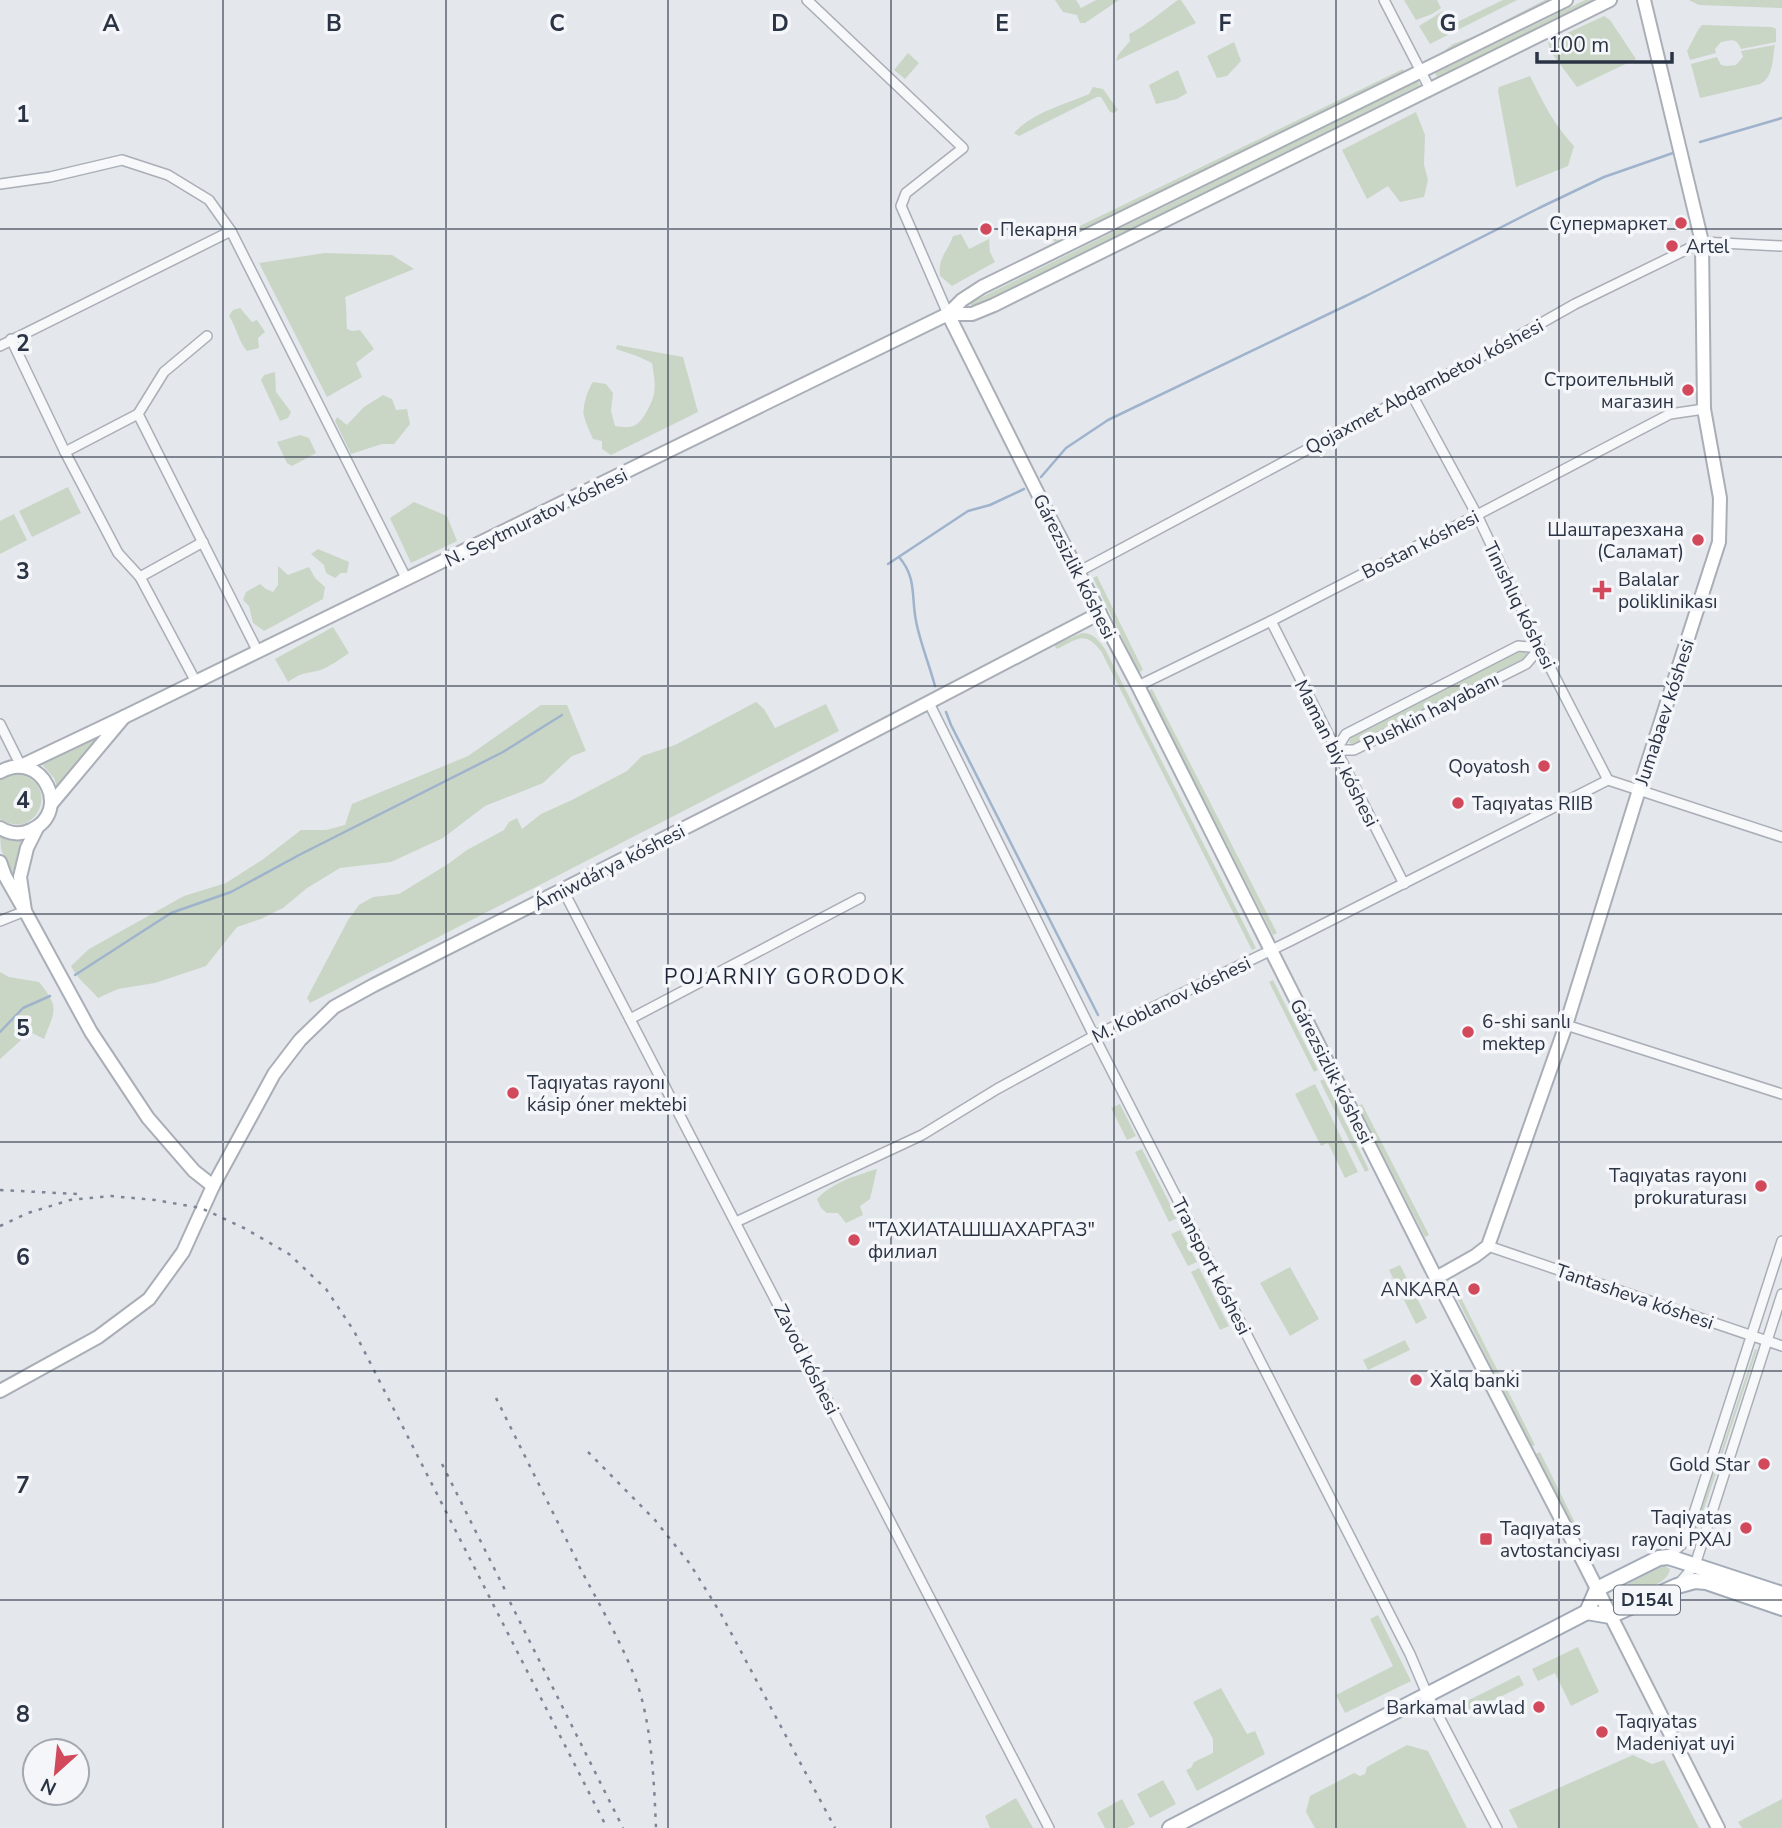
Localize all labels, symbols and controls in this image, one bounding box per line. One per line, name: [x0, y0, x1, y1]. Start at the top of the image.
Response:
text: A: [102, 8, 120, 39]
text: B: [326, 8, 342, 39]
text: C: [549, 8, 565, 39]
text: D: [771, 8, 789, 39]
text: E: [995, 8, 1009, 39]
text: F: [1219, 8, 1232, 39]
text: G: [1440, 8, 1456, 39]
scale bar: [1537, 21, 1672, 65]
text: 100 m: [1548, 31, 1609, 59]
text: 1: [16, 99, 30, 130]
place label: Супермаркет: [1549, 211, 1668, 237]
marker: Супермаркет: [1673, 215, 1689, 231]
place label: Пекарня: [1000, 217, 1078, 243]
marker: Пекарня: [978, 221, 994, 237]
place label: Artel: [1686, 234, 1730, 260]
marker: Artel: [1664, 238, 1680, 254]
street label: Qojaxmet Abdambetov kóshesi: [1301, 313, 1548, 461]
text: 2: [16, 328, 30, 359]
place label: Строительный магазин: [1544, 367, 1674, 415]
marker: Строительный магазин: [1680, 382, 1696, 398]
street label: N. Seytmuratov kóshesi: [441, 462, 632, 573]
street label: Gárezsizlik kóshesi: [1026, 490, 1122, 643]
street label: Bostan kóshesi: [1357, 504, 1483, 586]
place label: Шаштарезхана (Саламат): [1547, 517, 1684, 565]
marker: Шаштарезхана (Саламат): [1690, 532, 1706, 548]
street label: Tınıshlıq kóshesi: [1477, 537, 1561, 674]
text: 3: [16, 556, 30, 587]
place label: Balalar poliklinikası: [1618, 567, 1717, 615]
marker: Balalar poliklinikası: [1592, 580, 1612, 600]
street label: Jumabaev kóshesi: [1629, 636, 1701, 790]
street label: Pushkin hayabanı: [1359, 667, 1504, 757]
street label: Maman biy kóshesi: [1288, 675, 1384, 831]
place label: Qoyatosh: [1448, 754, 1530, 780]
marker: Qoyatosh: [1536, 758, 1552, 774]
text: 4: [16, 785, 30, 816]
place label: Taqıyatas RIIB: [1472, 791, 1593, 817]
marker: Taqıyatas RIIB: [1450, 795, 1466, 811]
street label: Ámiwdárya kóshesi: [529, 818, 690, 917]
street label: M. Koblanov kóshesi: [1088, 950, 1255, 1050]
district label: POJARNIY GORODOK: [664, 963, 906, 991]
street label: Gárezsizlik kóshesi: [1283, 995, 1379, 1148]
place label: 6-shi sanlı mektep: [1482, 1009, 1571, 1057]
text: 5: [16, 1013, 30, 1044]
marker: 6-shi sanlı mektep: [1460, 1024, 1476, 1040]
place label: Taqıyatas rayonı kásip óner mektebi: [527, 1070, 687, 1118]
marker: Taqıyatas rayonı kásip óner mektebi: [505, 1085, 521, 1101]
place label: Taqıyatas rayonı prokuraturası: [1609, 1163, 1747, 1211]
marker: Taqıyatas rayonı prokuraturası: [1753, 1178, 1769, 1194]
street label: Transport kóshesi: [1165, 1193, 1257, 1339]
place label: "ТАХИАТАШШАХАРГАЗ" филиал: [868, 1217, 1095, 1265]
marker: "ТАХИАТАШШАХАРГАЗ" филиал: [846, 1232, 862, 1248]
text: 6: [16, 1242, 30, 1273]
street label: Tantasheva kóshesi: [1552, 1258, 1717, 1336]
place label: ANKARA: [1381, 1277, 1460, 1303]
marker: ANKARA: [1466, 1281, 1482, 1297]
street label: Zavod kóshesi: [767, 1300, 845, 1419]
place label: Xalq banki: [1430, 1368, 1520, 1394]
marker: Xalq banki: [1408, 1372, 1424, 1388]
place label: Gold Star: [1669, 1452, 1750, 1478]
marker: Gold Star: [1756, 1456, 1772, 1472]
text: 7: [16, 1470, 30, 1501]
place label: Taqiyatas rayoni PXAJ: [1631, 1505, 1732, 1553]
place label: Taqıyatas avtostanciyası: [1500, 1516, 1620, 1564]
marker: Taqiyatas rayoni PXAJ: [1738, 1520, 1754, 1536]
marker: Taqıyatas avtostanciyası: [1478, 1531, 1494, 1547]
road number: D154l: [1614, 1586, 1680, 1615]
place label: Barkamal awlad: [1386, 1695, 1525, 1721]
text: 8: [16, 1699, 30, 1730]
marker: Barkamal awlad: [1531, 1699, 1547, 1715]
place label: Taqıyatas Madeniyat uyi: [1616, 1709, 1735, 1757]
marker: Taqıyatas Madeniyat uyi: [1594, 1724, 1610, 1740]
north arrow: [21, 1737, 91, 1807]
text: N: [36, 1771, 61, 1801]

